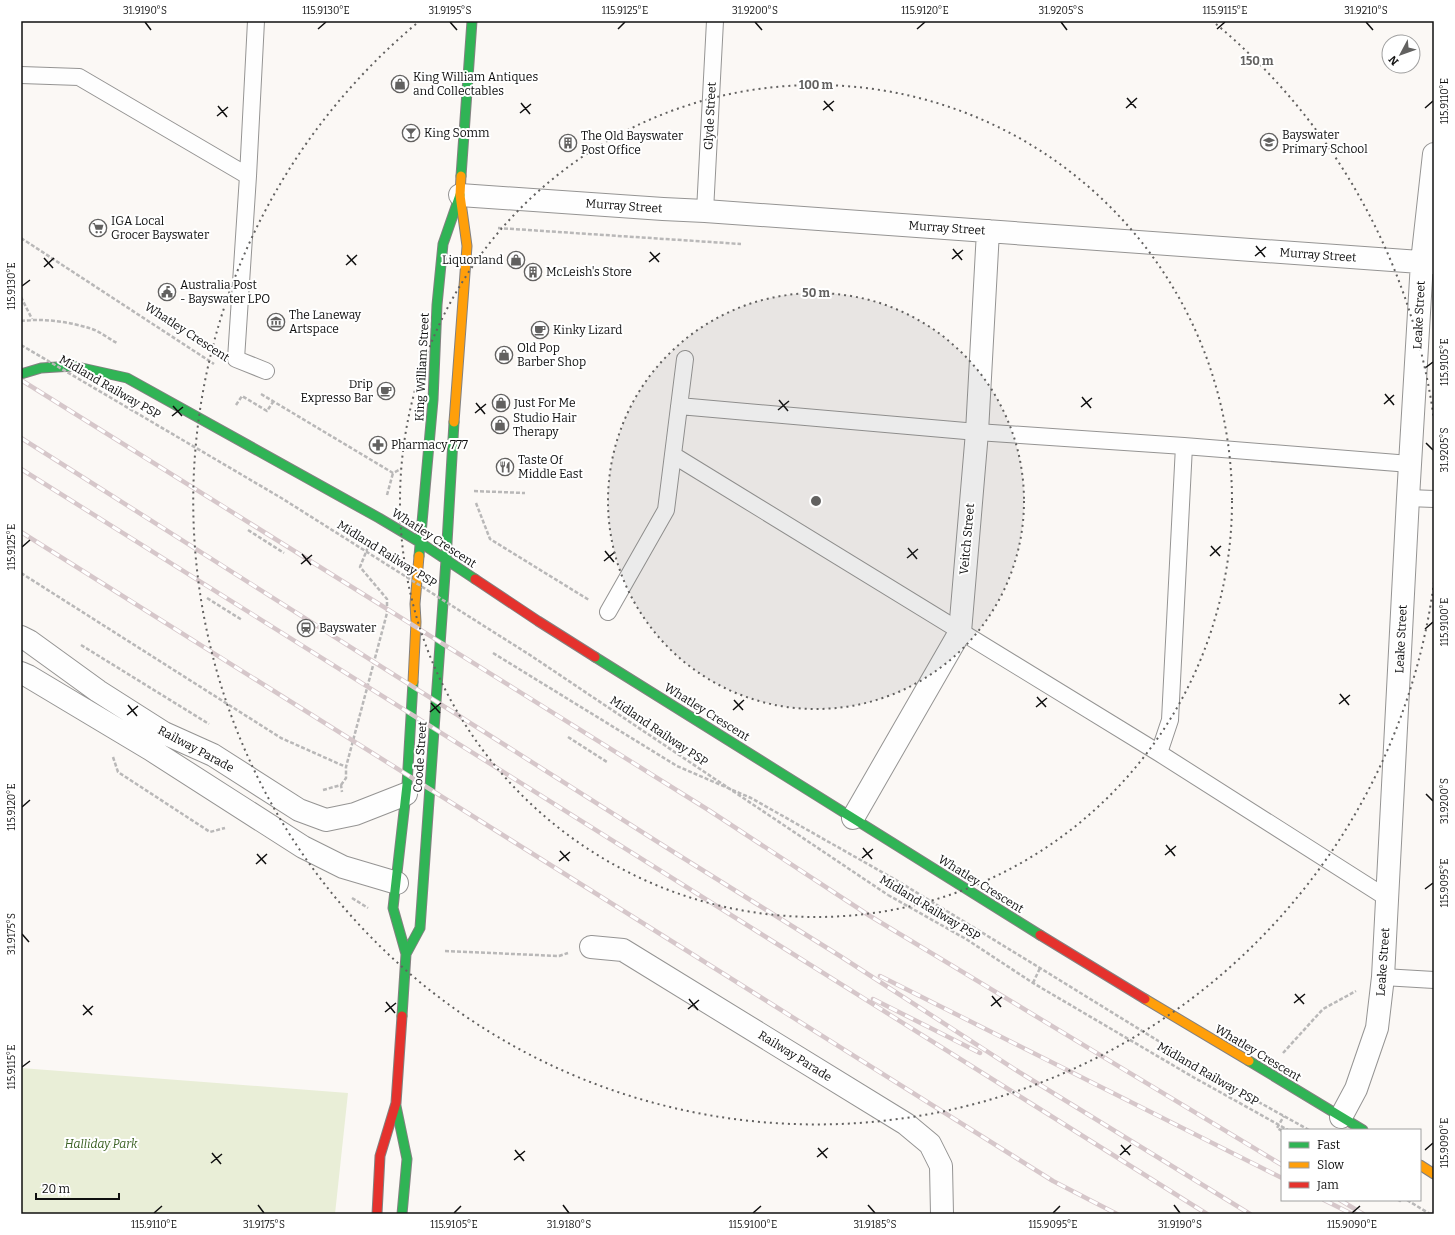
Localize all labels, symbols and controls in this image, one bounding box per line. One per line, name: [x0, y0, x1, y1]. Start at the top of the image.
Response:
text: 31.9190°S: [123, 5, 167, 17]
text: 115.9130°E: [302, 5, 350, 17]
text: 31.9195°S: [428, 5, 472, 17]
text: 115.9125°E: [602, 5, 648, 17]
text: 31.9200°S: [732, 5, 778, 17]
text: 115.9120°E: [901, 5, 949, 17]
text: 31.9205°S: [1038, 5, 1084, 17]
text: 115.9115°E: [1203, 5, 1247, 17]
text: 31.9210°S: [1344, 5, 1388, 17]
north arrow: [1381, 34, 1421, 74]
text: N: [1386, 52, 1402, 68]
text: 150 m: [1241, 54, 1274, 68]
place label: King William Antiques and Collectables: [413, 70, 538, 98]
shop icon: King William Antiques and Collectables: [390, 74, 410, 94]
text: 100 m: [799, 78, 834, 92]
text: 115.9110°E: [1439, 78, 1451, 124]
street label: Glyde Street: [701, 81, 719, 150]
bar icon: King Somm: [401, 123, 421, 143]
place label: King Somm: [424, 126, 490, 140]
place label: Bayswater Primary School: [1282, 128, 1368, 156]
place label: The Old Bayswater Post Office: [581, 129, 684, 157]
school or university icon: Bayswater Primary School: [1259, 132, 1279, 152]
building icon: The Old Bayswater Post Office: [558, 133, 578, 153]
street label: Murray Street: [585, 196, 664, 216]
place label: IGA Local Grocer Bayswater: [111, 214, 210, 242]
supermarket icon: IGA Local Grocer Bayswater: [88, 218, 108, 238]
street label: Murray Street: [908, 218, 987, 238]
street label: Murray Street: [1279, 245, 1358, 265]
shop icon: Liquorland: [506, 250, 526, 270]
place label: Liquorland: [442, 253, 503, 267]
text: 115.9130°E: [6, 262, 18, 310]
building icon: McLeish's Store: [523, 262, 543, 282]
place label: McLeish's Store: [546, 265, 632, 279]
place label: Australia Post - Bayswater LPO: [180, 278, 270, 306]
street label: Leake Street: [1410, 280, 1428, 350]
public building icon: Australia Post - Bayswater LPO: [157, 282, 177, 302]
text: 50 m: [802, 286, 830, 300]
street label: Whatley Crescent: [142, 299, 232, 365]
place label: The Laneway Artspace: [289, 308, 362, 336]
museum icon: The Laneway Artspace: [266, 312, 286, 332]
street label: King William Street: [412, 312, 432, 422]
cafe icon: Kinky Lizard: [530, 320, 550, 340]
place label: Kinky Lizard: [553, 323, 622, 337]
text: 115.9105°E: [1439, 338, 1451, 386]
place label: Old Pop Barber Shop: [517, 341, 586, 369]
shop icon: Old Pop Barber Shop: [494, 345, 514, 365]
street label: Midland Railway PSP: [57, 352, 163, 422]
place label: Drip Expresso Bar: [301, 377, 374, 405]
cafe icon: Drip Expresso Bar: [376, 381, 396, 401]
shop icon: Just For Me: [491, 393, 511, 413]
place label: Just For Me: [513, 396, 576, 410]
place label: Studio Hair Therapy: [513, 411, 577, 439]
shop icon: Studio Hair Therapy: [490, 415, 510, 435]
text: 31.9205°S: [1439, 427, 1451, 473]
pharmacy icon: Pharmacy 777: [368, 435, 388, 455]
place label: Pharmacy 777: [391, 438, 468, 452]
place label: Taste Of Middle East: [518, 453, 583, 481]
restaurant icon: Taste Of Middle East: [495, 457, 515, 477]
centre of rings: [809, 494, 823, 508]
street label: Veitch Street: [957, 502, 977, 575]
street label: Whatley Crescent: [389, 505, 479, 571]
street label: Midland Railway PSP: [335, 518, 439, 590]
text: 115.9125°E: [6, 524, 18, 570]
text: 115.9100°E: [1439, 598, 1451, 646]
street label: Leake Street: [1392, 604, 1410, 674]
station icon: Bayswater: [296, 618, 316, 638]
place label: Bayswater: [319, 621, 377, 635]
street label: Whatley Crescent: [662, 680, 753, 744]
street label: Midland Railway PSP: [607, 693, 711, 769]
street label: Coode Street: [411, 720, 430, 793]
street label: Railway Parade: [156, 723, 236, 775]
text: 31.9200°S: [1439, 778, 1451, 824]
text: 115.9120°E: [6, 783, 18, 831]
street label: Whatley Crescent: [936, 852, 1027, 916]
text: 115.9095°E: [1439, 858, 1451, 908]
street label: Midland Railway PSP: [877, 872, 983, 944]
text: 31.9175°S: [6, 913, 18, 955]
street label: Leake Street: [1374, 927, 1392, 997]
street label: Whatley Crescent: [1212, 1022, 1304, 1085]
street label: Railway Parade: [756, 1028, 834, 1084]
street label: Midland Railway PSP: [1155, 1039, 1261, 1109]
text: 115.9115°E: [6, 1045, 18, 1089]
text: 115.9090°E: [1439, 1118, 1451, 1168]
legend: [1281, 1129, 1421, 1201]
park label: Halliday Park: [64, 1137, 138, 1151]
text: Fast: [1317, 1138, 1341, 1152]
text: Slow: [1317, 1158, 1344, 1172]
scale bar: [36, 1175, 119, 1201]
text: Jam: [1316, 1178, 1339, 1192]
text: 20 m: [42, 1182, 71, 1196]
text: 115.9110°E: [131, 1219, 177, 1231]
text: 31.9175°S: [243, 1219, 285, 1231]
text: 115.9105°E: [430, 1219, 478, 1231]
text: 31.9180°S: [547, 1219, 591, 1231]
text: 115.9100°E: [729, 1219, 777, 1231]
text: 31.9185°S: [853, 1219, 897, 1231]
text: 115.9095°E: [1028, 1219, 1078, 1231]
text: 31.9190°S: [1158, 1219, 1202, 1231]
text: 115.9090°E: [1327, 1219, 1377, 1231]

